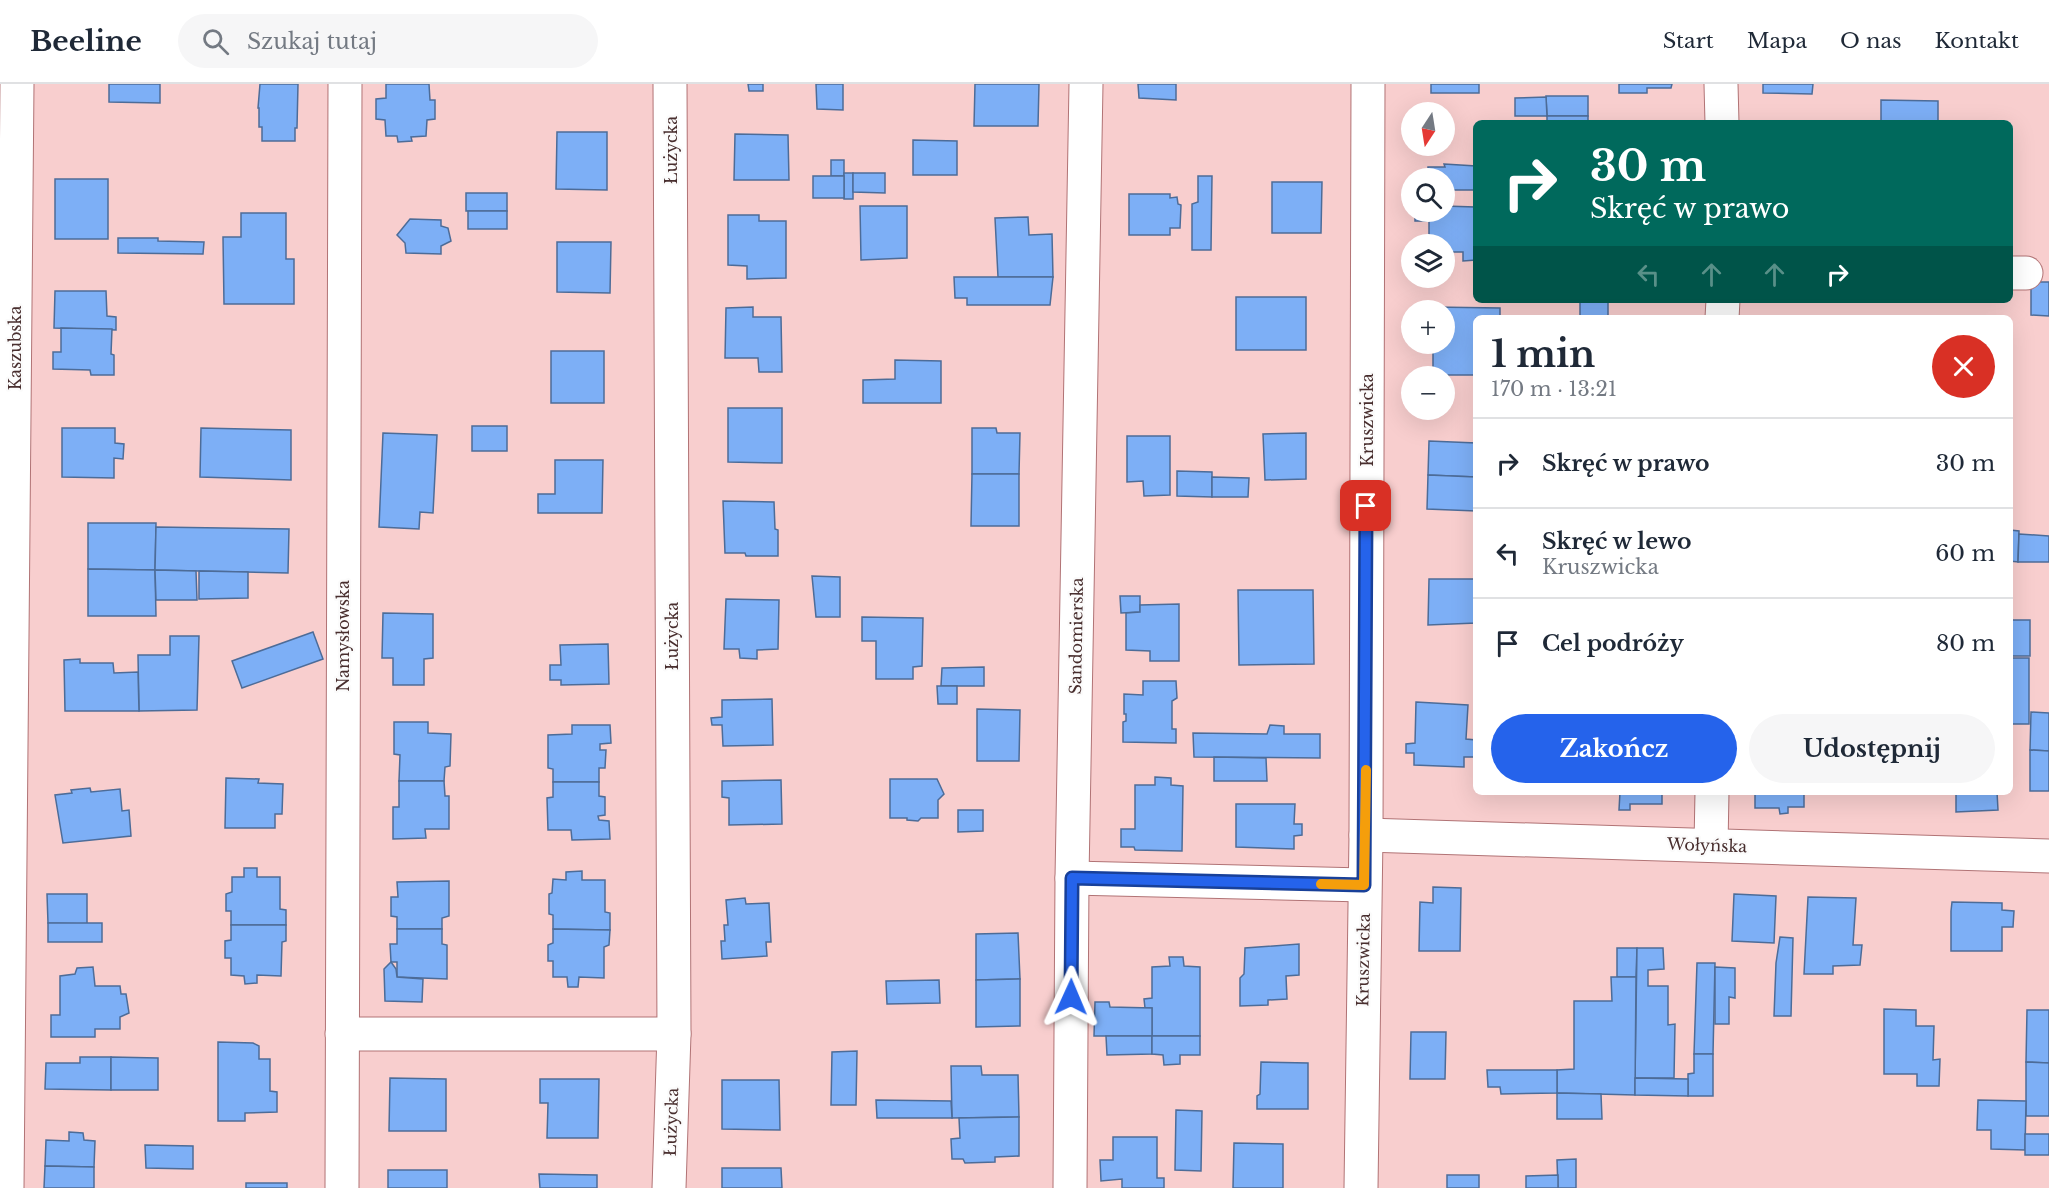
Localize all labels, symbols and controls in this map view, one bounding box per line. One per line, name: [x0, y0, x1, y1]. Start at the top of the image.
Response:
search box: [178, 14, 598, 68]
text: Beeline: [30, 24, 142, 59]
icon: search: [199, 25, 232, 58]
text: Szukaj tutaj: [247, 28, 377, 55]
text: Start: [1663, 28, 1714, 54]
text: Mapa: [1747, 28, 1807, 54]
text: O nas: [1840, 28, 1902, 54]
text: Kontakt: [1935, 28, 2019, 54]
north arrow: [1401, 102, 1455, 156]
map controls: [1401, 102, 1455, 420]
street label: Łużycka: [661, 116, 681, 184]
text: 30 m: [1590, 140, 1706, 192]
icon: right: [1491, 144, 1569, 222]
button: search: [1401, 168, 1455, 222]
text: Skręć w prawo: [1590, 192, 1789, 225]
button: layers: [1401, 234, 1455, 288]
icon: left: [1632, 258, 1665, 291]
icon: ahead: [1695, 258, 1728, 291]
icon: ahead: [1758, 258, 1791, 291]
icon: right: [1821, 258, 1854, 291]
button: +: [1401, 300, 1455, 354]
street label: Kaszubska: [5, 306, 25, 390]
text: 1 min: [1491, 332, 1595, 377]
button: close: [1932, 335, 1995, 398]
button: −: [1401, 366, 1455, 420]
street label: Kruszwicka: [1357, 373, 1377, 467]
text: 170 m · 13:21: [1491, 377, 1617, 401]
icon: right: [1491, 447, 1524, 480]
text: Skręć w prawo: [1542, 450, 1709, 477]
text: 30 m: [1936, 450, 1995, 477]
pin: [1340, 480, 1391, 531]
icon: arrive: [1349, 489, 1382, 522]
text: Skręć w lewo: [1542, 528, 1691, 555]
icon: left: [1491, 537, 1524, 570]
text: 60 m: [1935, 540, 1995, 567]
text: Kruszwicka: [1542, 555, 1659, 579]
street label: Sandomierska: [1065, 577, 1087, 695]
street label: Namysłowska: [333, 580, 353, 692]
street label: Łużycka: [662, 602, 682, 670]
icon: arrive: [1491, 627, 1524, 660]
text: Cel podróży: [1542, 630, 1684, 657]
text: 80 m: [1936, 630, 1995, 657]
button: Zakończ: [1491, 714, 1737, 783]
button: Udostępnij: [1749, 714, 1995, 783]
street label: Wołyńska: [1665, 834, 1748, 856]
street label: Kruszwicka: [1352, 913, 1374, 1007]
position arrow: [1039, 965, 1103, 1029]
street label: Łużycka: [660, 1087, 682, 1157]

